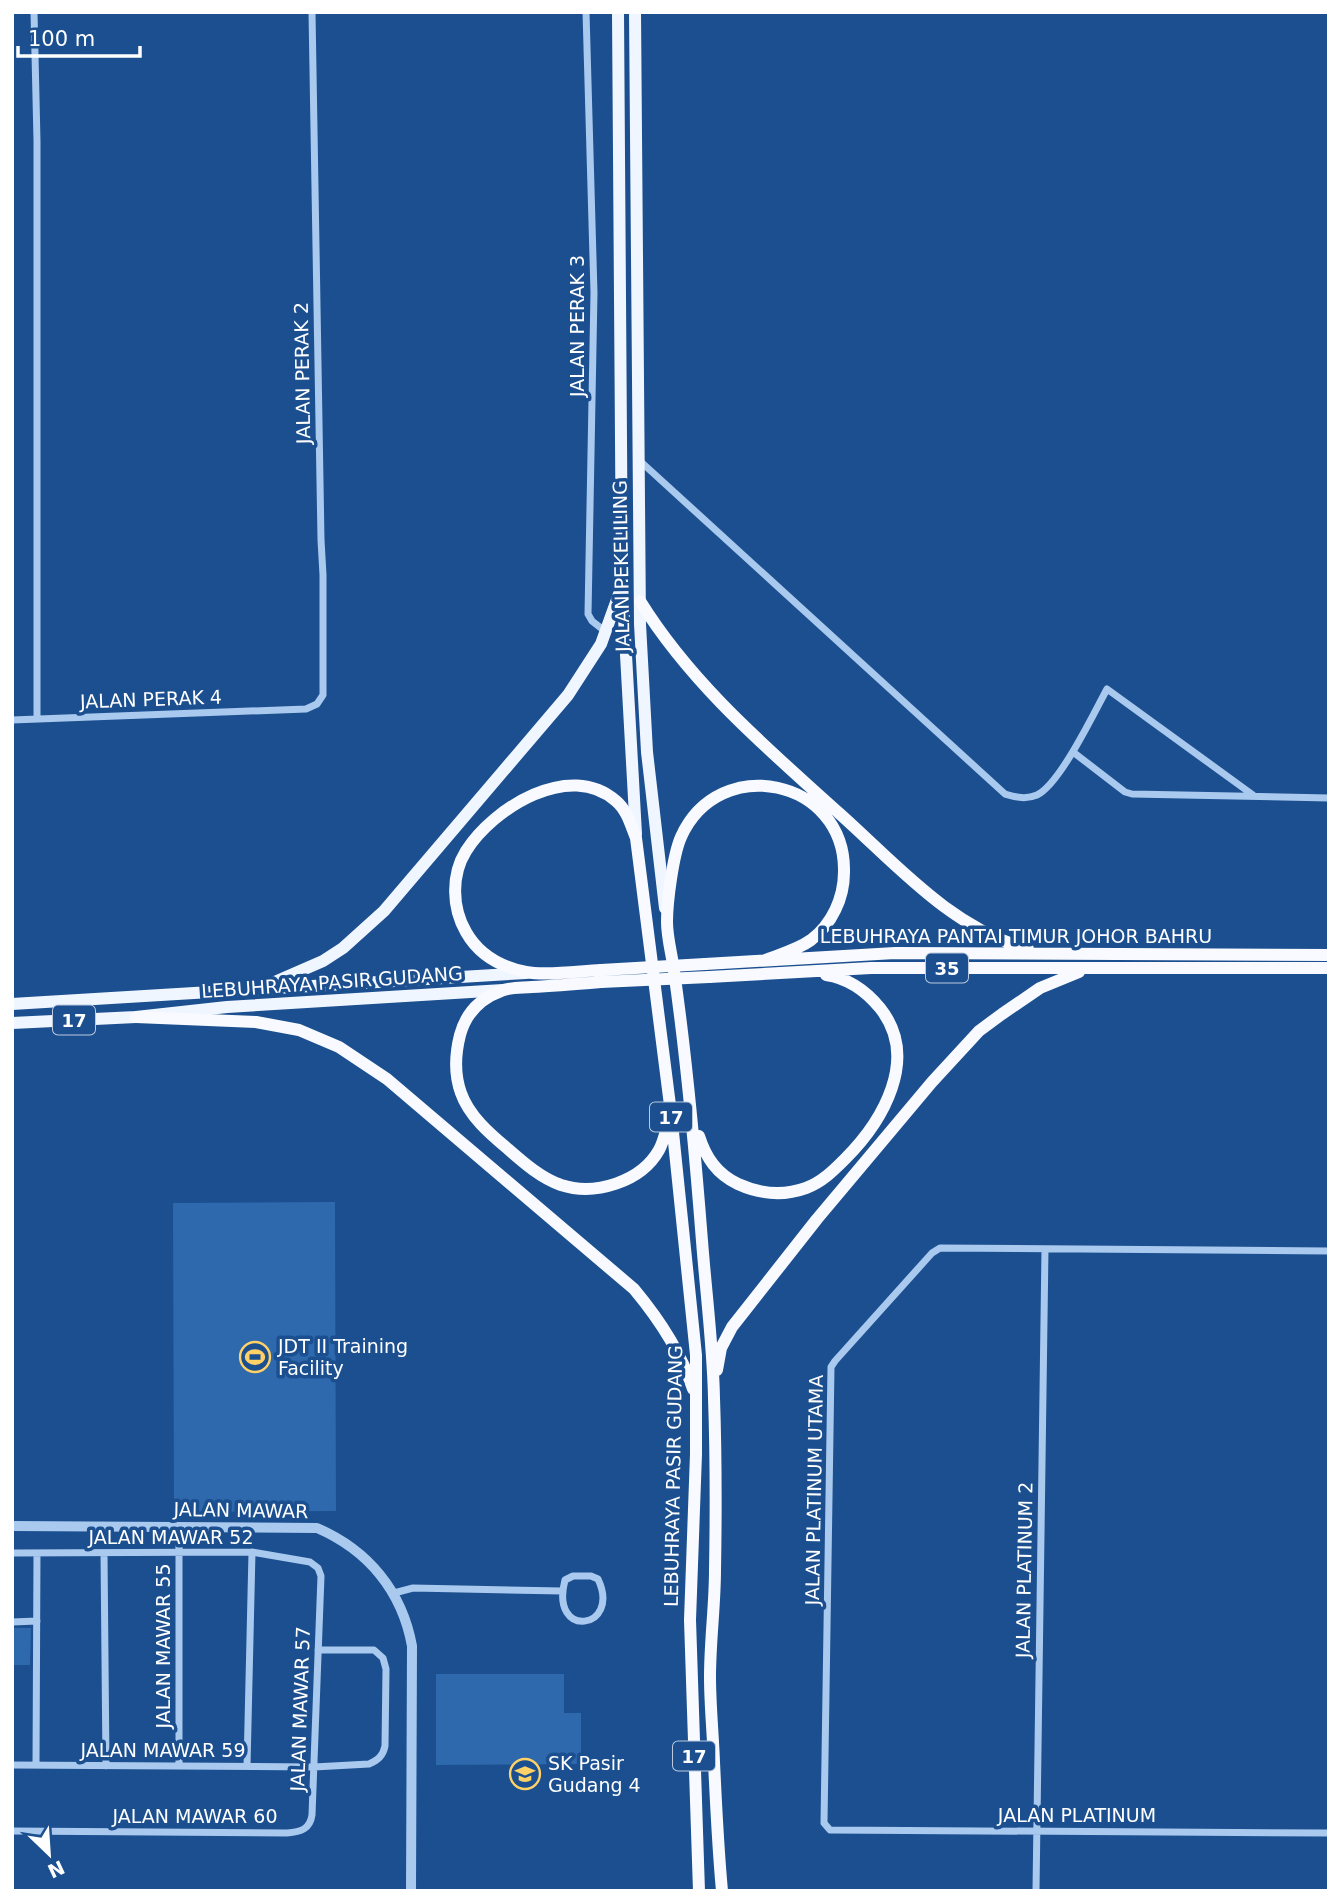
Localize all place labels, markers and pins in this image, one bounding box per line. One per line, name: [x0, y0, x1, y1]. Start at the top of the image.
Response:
place label: JDT II Training Facility: [277, 1335, 408, 1379]
sports icon: JDT II Training Facility: [238, 1340, 272, 1374]
place label: SK Pasir Gudang 4: [548, 1752, 641, 1796]
school or university icon: SK Pasir Gudang 4: [508, 1757, 542, 1791]

